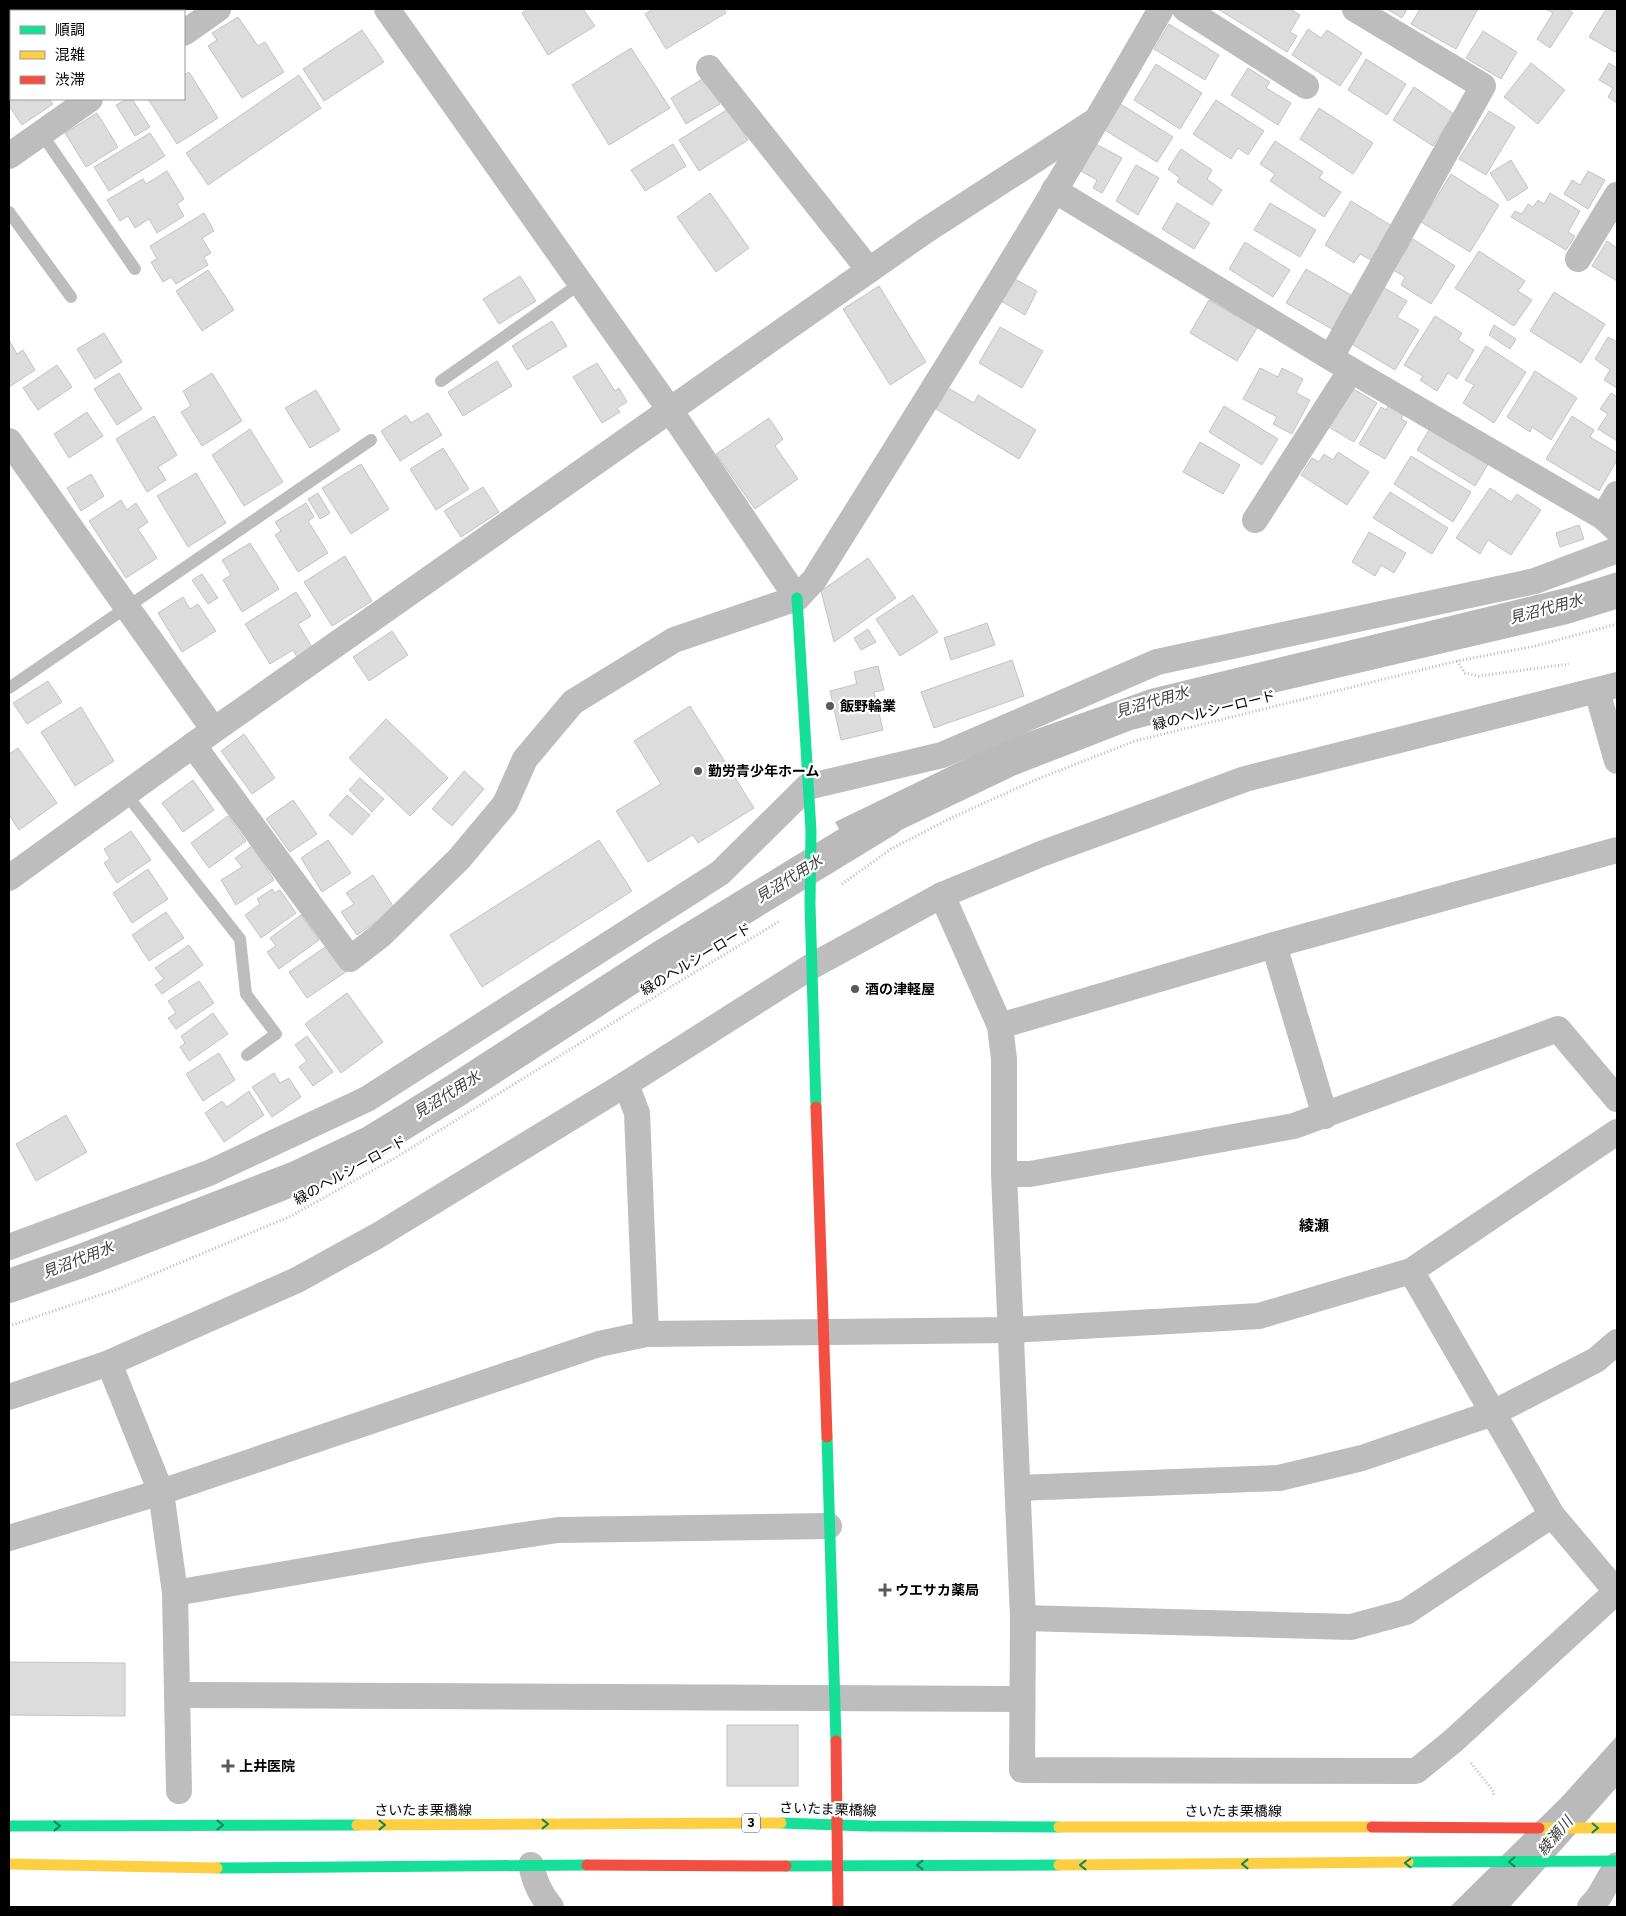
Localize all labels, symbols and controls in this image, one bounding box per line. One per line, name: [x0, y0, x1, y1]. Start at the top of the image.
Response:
legend: [10, 10, 185, 100]
text: 順調: [55, 20, 85, 39]
text: 混雑: [55, 45, 85, 64]
text: 渋滞: [55, 70, 85, 89]
water label: 見沼代用水: [1507, 589, 1586, 627]
water label: 見沼代用水: [1113, 682, 1192, 721]
street label: 緑のヘルシーロード: [1151, 686, 1277, 734]
place label: 飯野輪業: [840, 697, 896, 715]
marker: 飯野輪業: [824, 700, 836, 712]
place label: 勤労青少年ホーム: [708, 762, 820, 780]
marker: 勤労青少年ホーム: [692, 765, 704, 777]
water label: 見沼代用水: [752, 850, 827, 907]
street label: 緑のヘルシーロード: [637, 919, 755, 999]
place label: 酒の津軽屋: [865, 980, 935, 998]
marker: 酒の津軽屋: [849, 983, 861, 995]
water label: 見沼代用水: [410, 1066, 485, 1123]
street label: 緑のヘルシーロード: [291, 1132, 409, 1208]
district label: 綾瀬: [1299, 1216, 1329, 1235]
water label: 見沼代用水: [39, 1237, 118, 1282]
place label: ウエサカ薬局: [895, 1581, 979, 1599]
marker: ウエサカ薬局: [879, 1584, 891, 1596]
place label: 上井医院: [239, 1757, 295, 1775]
marker: 上井医院: [221, 1759, 235, 1773]
street label: さいたま栗橋線: [779, 1798, 877, 1820]
street label: さいたま栗橋線: [374, 1801, 472, 1819]
street label: さいたま栗橋線: [1184, 1802, 1282, 1820]
water label: 綾瀬川: [1533, 1811, 1578, 1859]
road number: 3: [742, 1814, 760, 1832]
one-way arrow: [542, 1819, 549, 1829]
one-way arrow: [216, 1820, 224, 1830]
one-way arrow: [379, 1820, 387, 1830]
one-way arrow: [54, 1821, 62, 1831]
one-way arrow: [1591, 1823, 1599, 1833]
one-way arrow: [1508, 1857, 1516, 1867]
one-way arrow: [1404, 1858, 1412, 1868]
one-way arrow: [1241, 1859, 1249, 1869]
one-way arrow: [916, 1860, 924, 1870]
one-way arrow: [1079, 1860, 1086, 1870]

